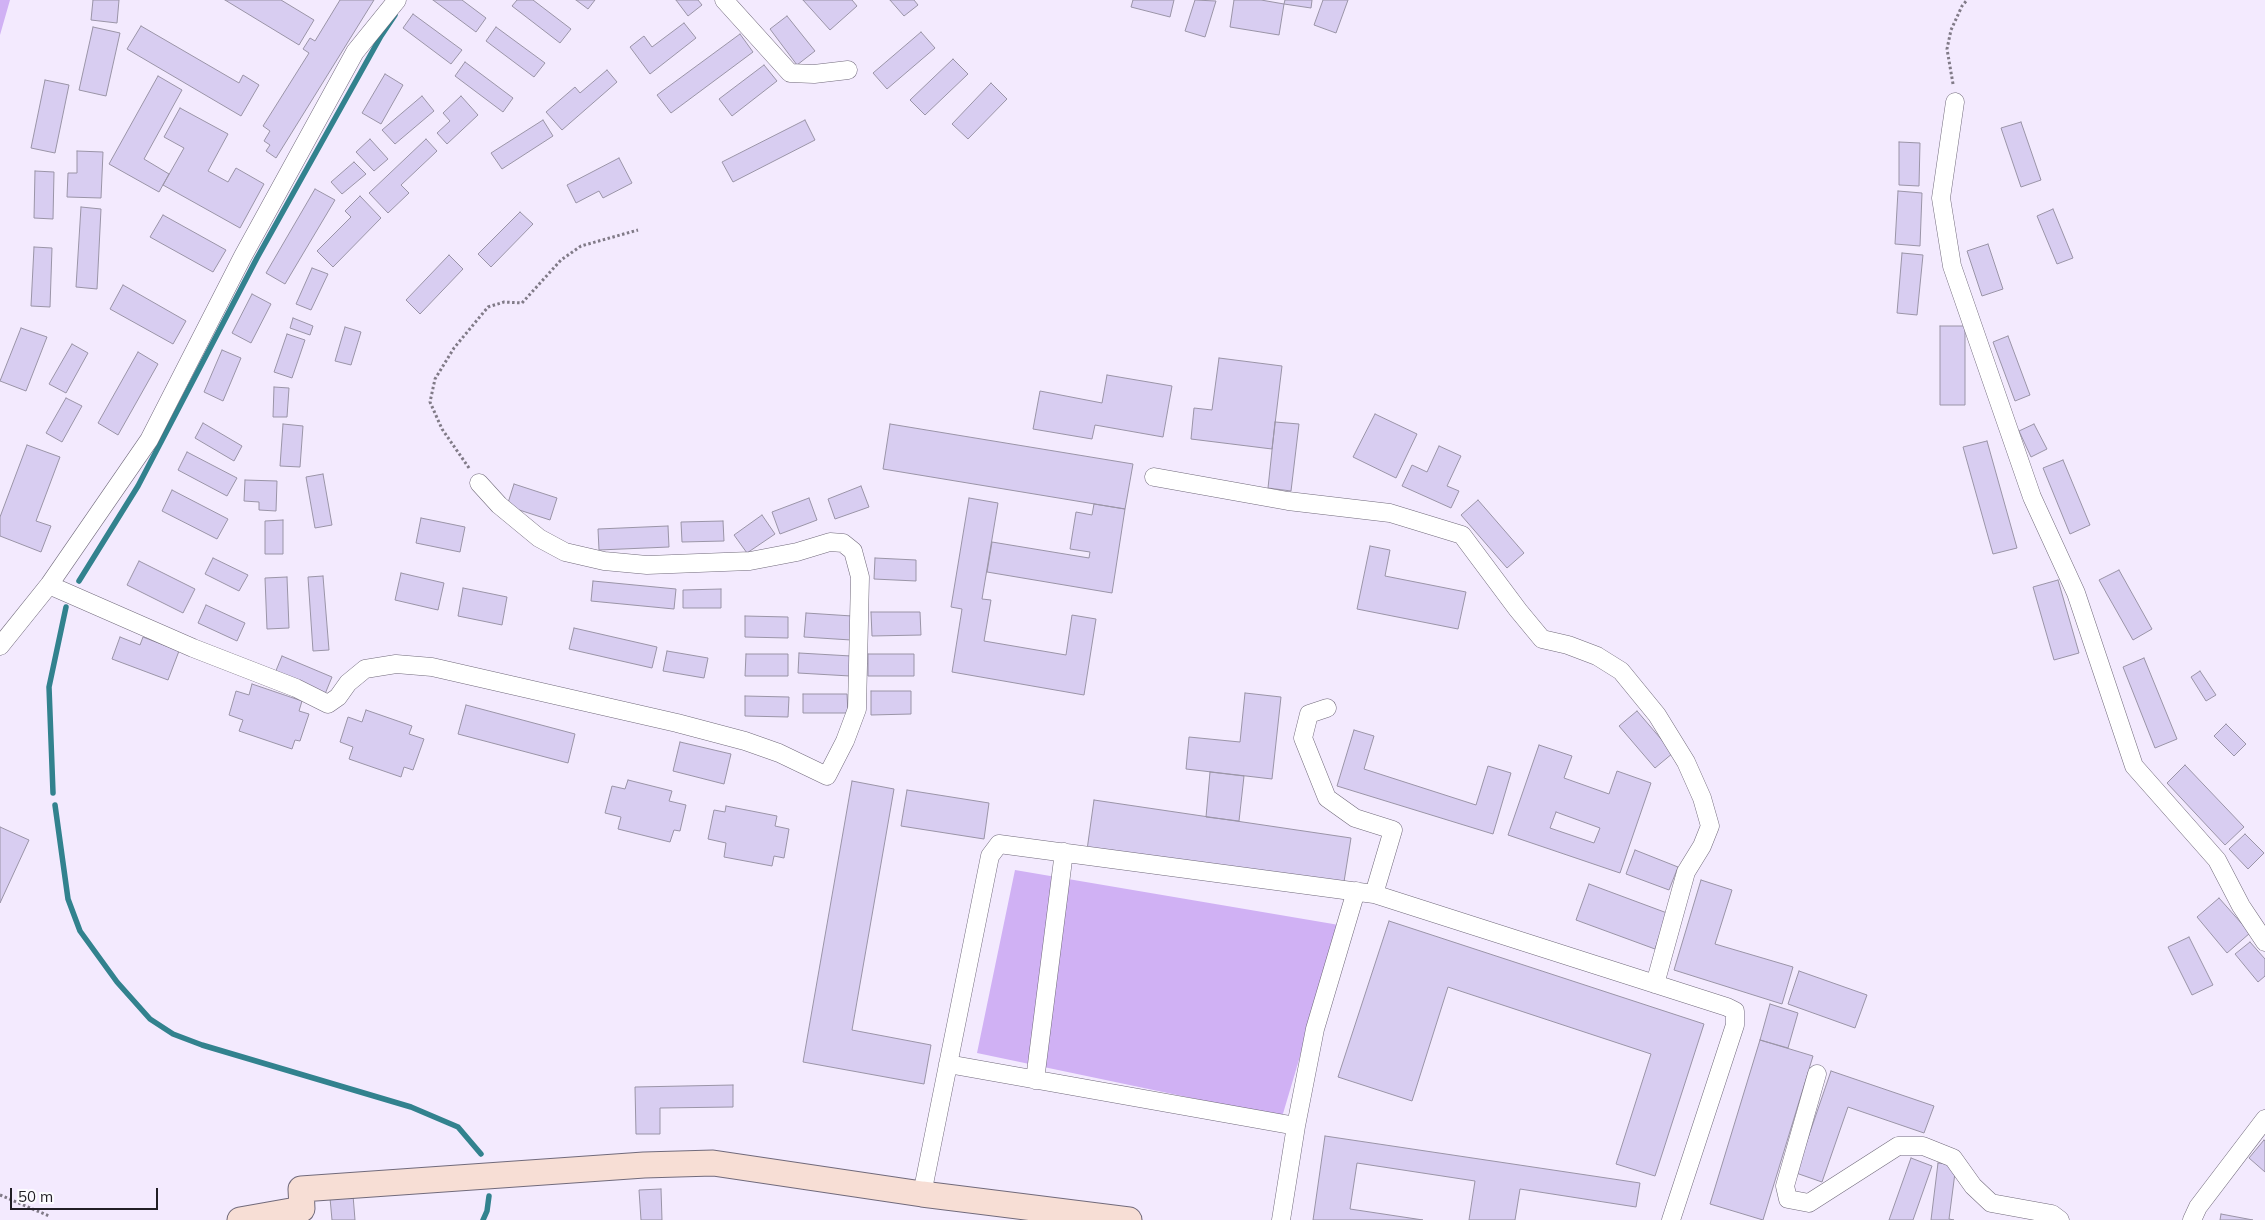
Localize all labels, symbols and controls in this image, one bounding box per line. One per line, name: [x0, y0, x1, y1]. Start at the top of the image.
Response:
scale bar: [12, 1178, 160, 1210]
text: 50 m: [18, 1187, 53, 1206]

